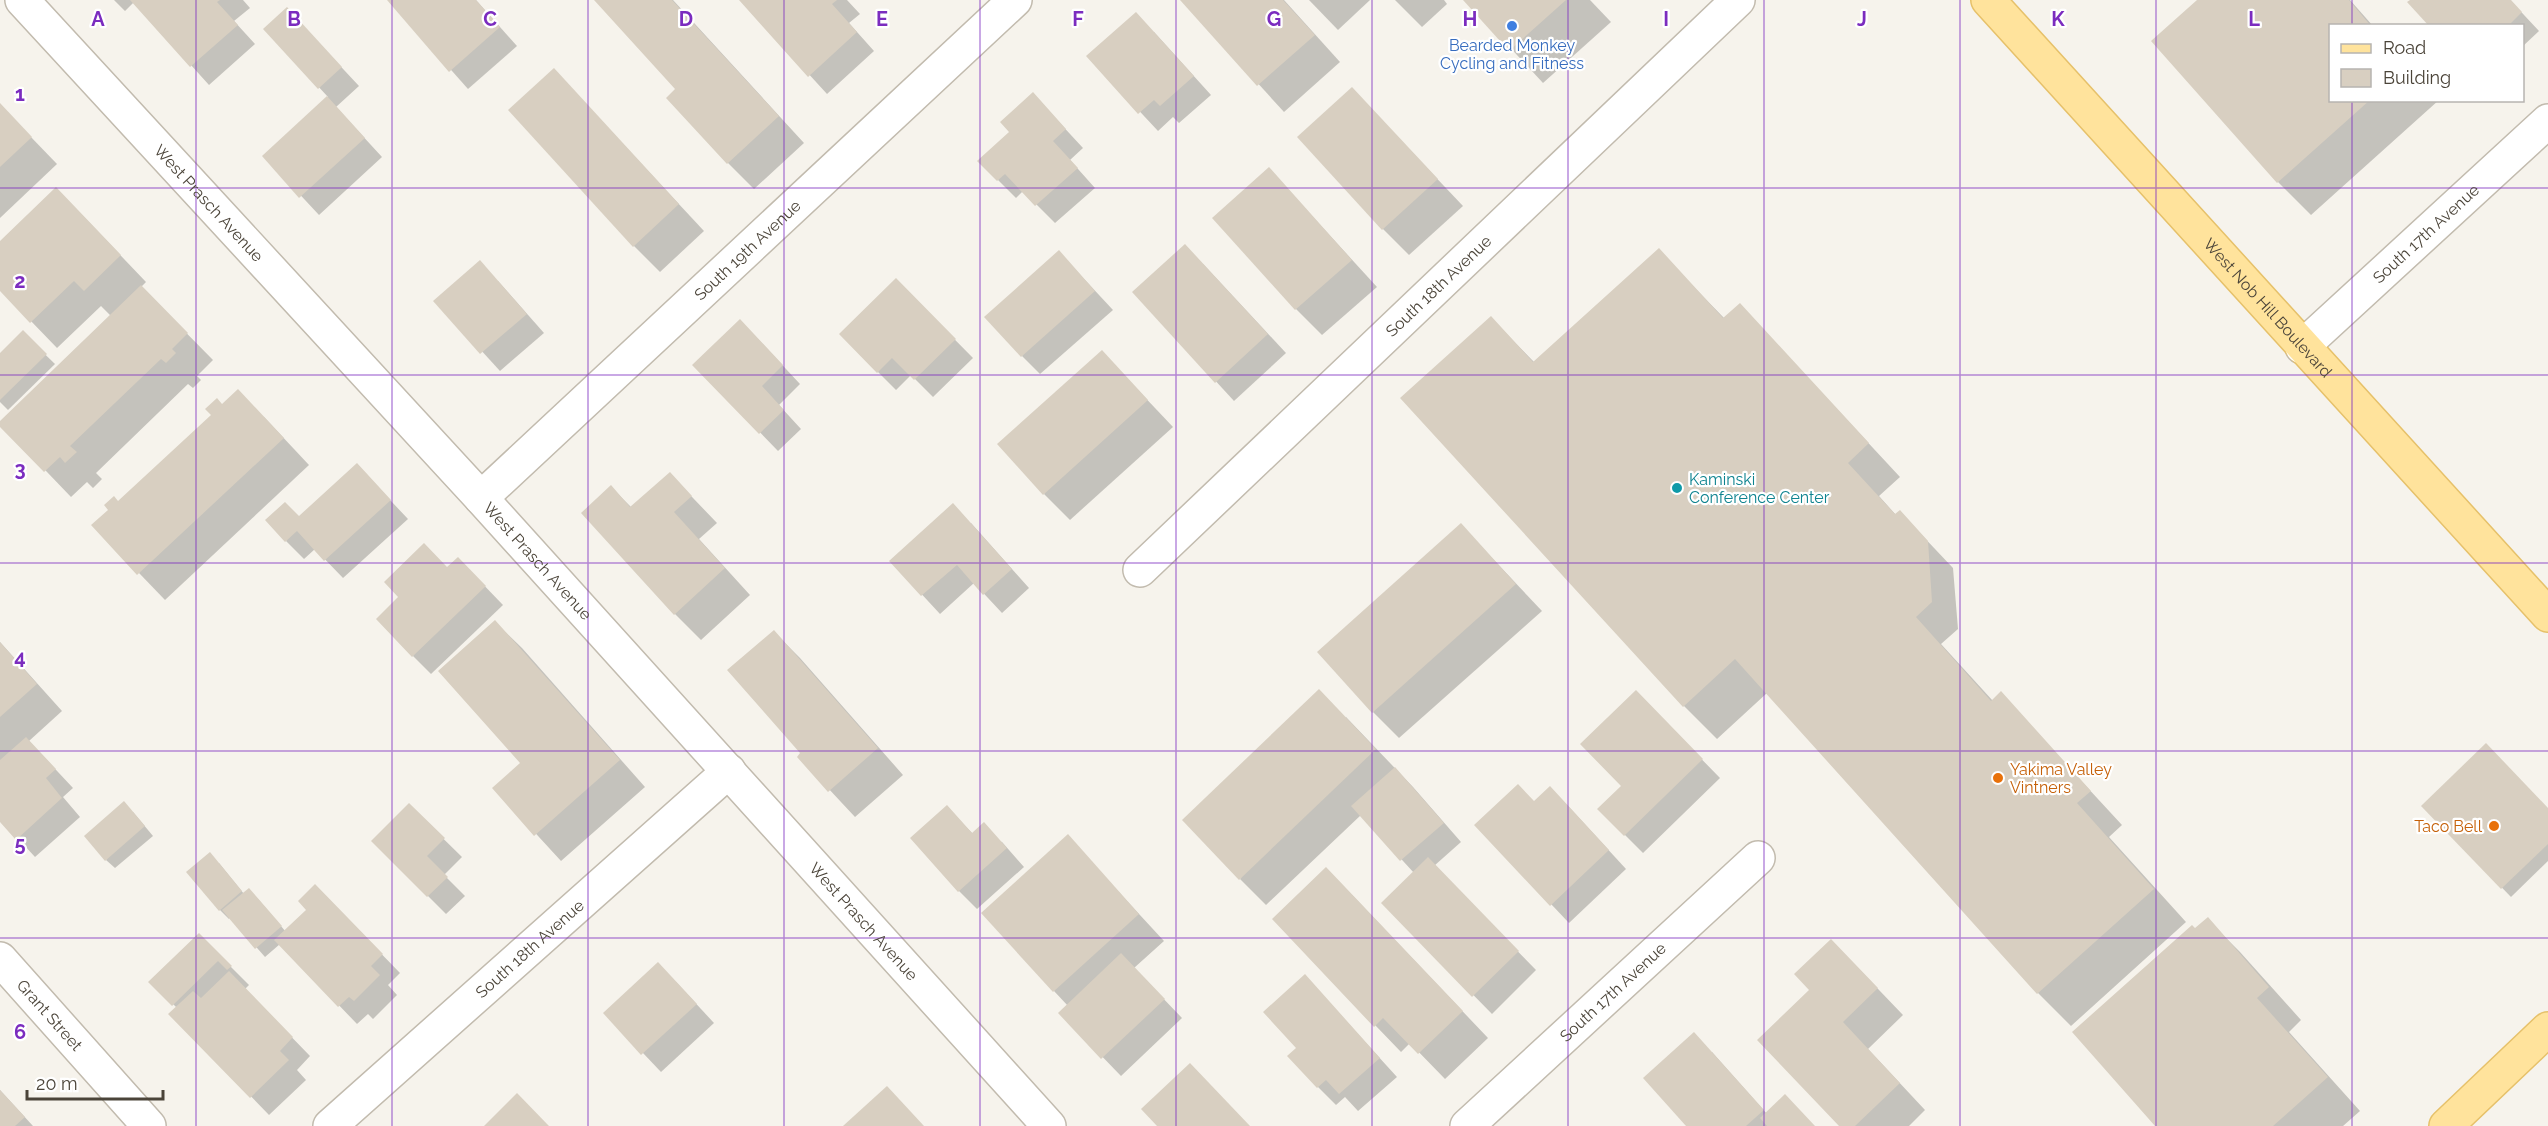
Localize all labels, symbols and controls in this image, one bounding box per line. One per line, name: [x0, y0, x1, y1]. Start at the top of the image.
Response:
text: A: [91, 7, 105, 31]
text: B: [287, 7, 301, 31]
text: C: [483, 7, 497, 31]
text: D: [679, 7, 693, 31]
text: E: [876, 7, 888, 31]
text: F: [1072, 7, 1084, 31]
text: G: [1267, 7, 1281, 31]
text: H: [1463, 7, 1477, 31]
text: I: [1663, 7, 1669, 31]
text: J: [1857, 7, 1867, 31]
text: K: [2051, 7, 2065, 31]
text: L: [2248, 7, 2260, 31]
marker: Bearded Monkey Cycling and Fitness: [1505, 19, 1519, 33]
legend: [2329, 24, 2524, 102]
place label: Bearded Monkey Cycling and Fitness: [1440, 36, 1584, 73]
text: Road: [2383, 37, 2426, 58]
text: Building: [2383, 67, 2451, 88]
text: 1: [15, 82, 25, 106]
street label: West Prasch Avenue: [150, 141, 268, 265]
street label: South 17th Avenue: [2369, 180, 2483, 287]
street label: South 19th Avenue: [690, 196, 804, 304]
street label: South 18th Avenue: [1382, 231, 1495, 340]
street label: West Nob Hill Boulevard: [2200, 234, 2336, 381]
text: 2: [14, 269, 26, 293]
text: 3: [14, 457, 26, 481]
place label: Kaminski Conference Center: [1689, 470, 1830, 507]
marker: Kaminski Conference Center: [1670, 481, 1684, 495]
street label: West Prasch Avenue: [480, 498, 596, 624]
text: 4: [14, 645, 26, 669]
place label: Yakima Valley Vintners: [2010, 760, 2112, 797]
marker: Yakima Valley Vintners: [1991, 771, 2005, 785]
place label: Taco Bell: [2414, 817, 2483, 836]
marker: Taco Bell: [2487, 819, 2501, 833]
text: 5: [14, 832, 26, 856]
street label: West Prasch Avenue: [806, 858, 922, 984]
street label: South 18th Avenue: [471, 895, 587, 1002]
street label: South 17th Avenue: [1556, 938, 1670, 1045]
street label: Grant Street: [13, 975, 87, 1055]
text: 6: [14, 1020, 26, 1044]
scale bar: [27, 1063, 164, 1101]
text: 20 m: [36, 1073, 78, 1094]

